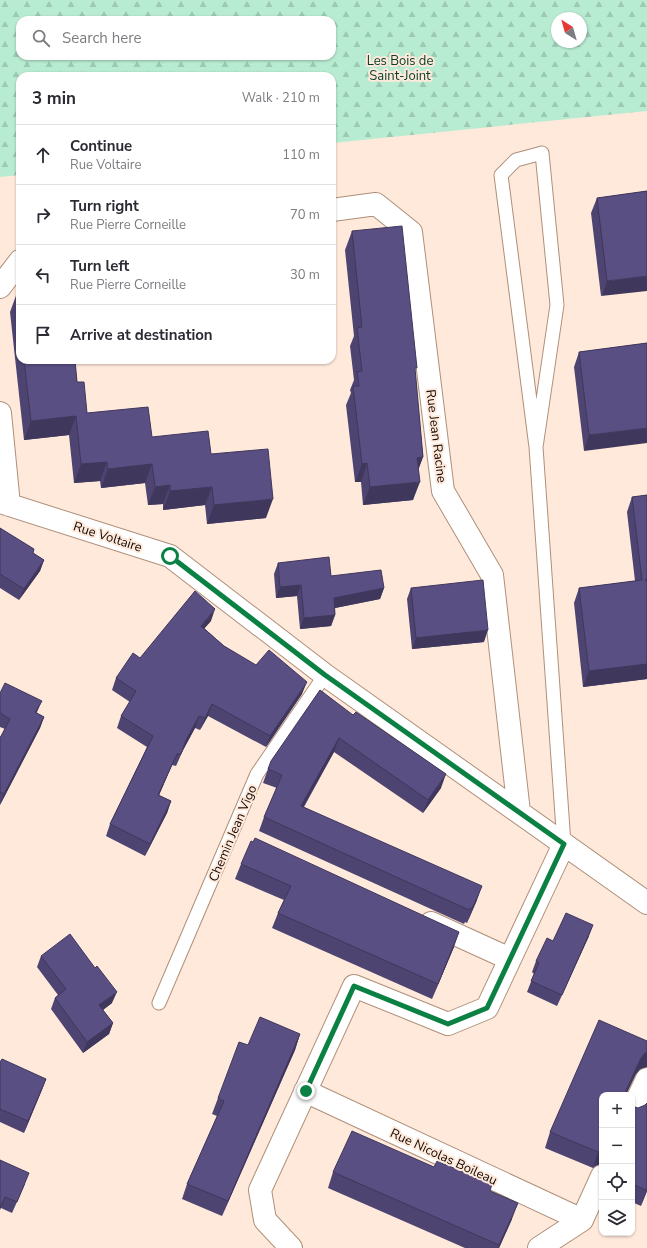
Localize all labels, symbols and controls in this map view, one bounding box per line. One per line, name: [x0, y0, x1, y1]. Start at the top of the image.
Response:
north arrow: [551, 12, 587, 48]
search box: [16, 16, 336, 60]
icon: search: [30, 27, 52, 49]
text: Search here: [62, 28, 142, 48]
park label: Les Bois de Saint-Joint: [367, 52, 433, 85]
text: 3 min: [32, 87, 76, 110]
text: Walk · 210 m: [242, 89, 320, 107]
text: Continue: [70, 136, 132, 156]
icon: ahead: [32, 144, 54, 166]
text: 110 m: [282, 146, 320, 164]
text: Rue Voltaire: [70, 156, 141, 174]
text: Turn right: [70, 196, 139, 216]
icon: right: [32, 204, 54, 226]
text: 70 m: [290, 206, 320, 224]
text: Rue Pierre Corneille: [70, 216, 186, 234]
text: Turn left: [70, 256, 129, 276]
icon: left: [32, 264, 54, 286]
text: 30 m: [290, 266, 320, 284]
text: Rue Pierre Corneille: [70, 276, 186, 294]
icon: arrive: [32, 324, 54, 346]
text: Arrive at destination: [70, 325, 213, 345]
street label: Rue Jean Racine: [421, 388, 451, 484]
street label: Rue Voltaire: [71, 517, 144, 557]
route start: [161, 547, 179, 565]
street label: Chemin Jean Vigo: [204, 782, 261, 885]
route end: [297, 1082, 315, 1100]
map controls: [599, 1092, 635, 1236]
button: +: [599, 1092, 635, 1128]
street label: Rue Nicolas Boileau: [387, 1124, 500, 1190]
button: −: [599, 1128, 635, 1164]
button: locate: [599, 1164, 635, 1200]
button: layers: [599, 1200, 635, 1236]

